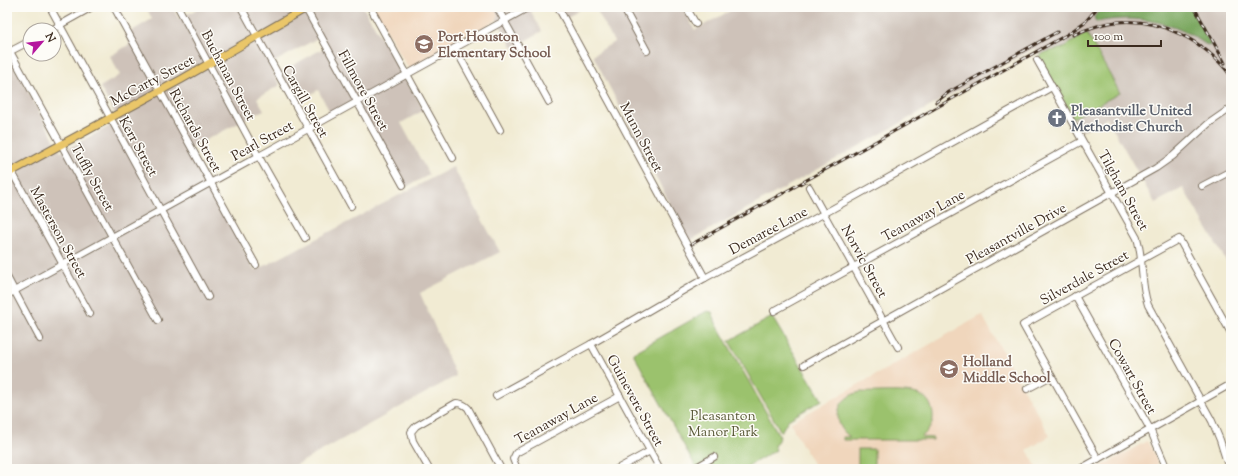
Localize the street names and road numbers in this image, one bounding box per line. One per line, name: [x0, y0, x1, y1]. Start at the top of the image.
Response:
street label: Buchanan Street: [195, 27, 260, 125]
street label: Fillmore Street: [332, 47, 393, 135]
street label: McCarty Street: [107, 51, 199, 112]
street label: Cargill Street: [276, 62, 333, 142]
street label: Richards Street: [163, 86, 226, 176]
street label: Munn Street: [613, 100, 667, 177]
street label: Kerr Street: [113, 113, 162, 181]
street label: Pearl Street: [228, 116, 298, 167]
street label: Tuffly Street: [65, 141, 118, 215]
street label: Tilgham Street: [1092, 147, 1153, 235]
street label: Masterson Street: [24, 184, 91, 283]
street label: Teanaway Lane: [879, 186, 969, 248]
street label: Pleasantville Drive: [963, 199, 1071, 271]
street label: Demaree Lane: [726, 203, 812, 261]
street label: Norvic Street: [835, 222, 892, 302]
street label: Silverdale Street: [1037, 246, 1133, 311]
street label: Cowart Street: [1102, 335, 1160, 419]
street label: Guinevere Street: [601, 351, 668, 451]
street label: Teanaway Lane: [512, 389, 602, 451]

